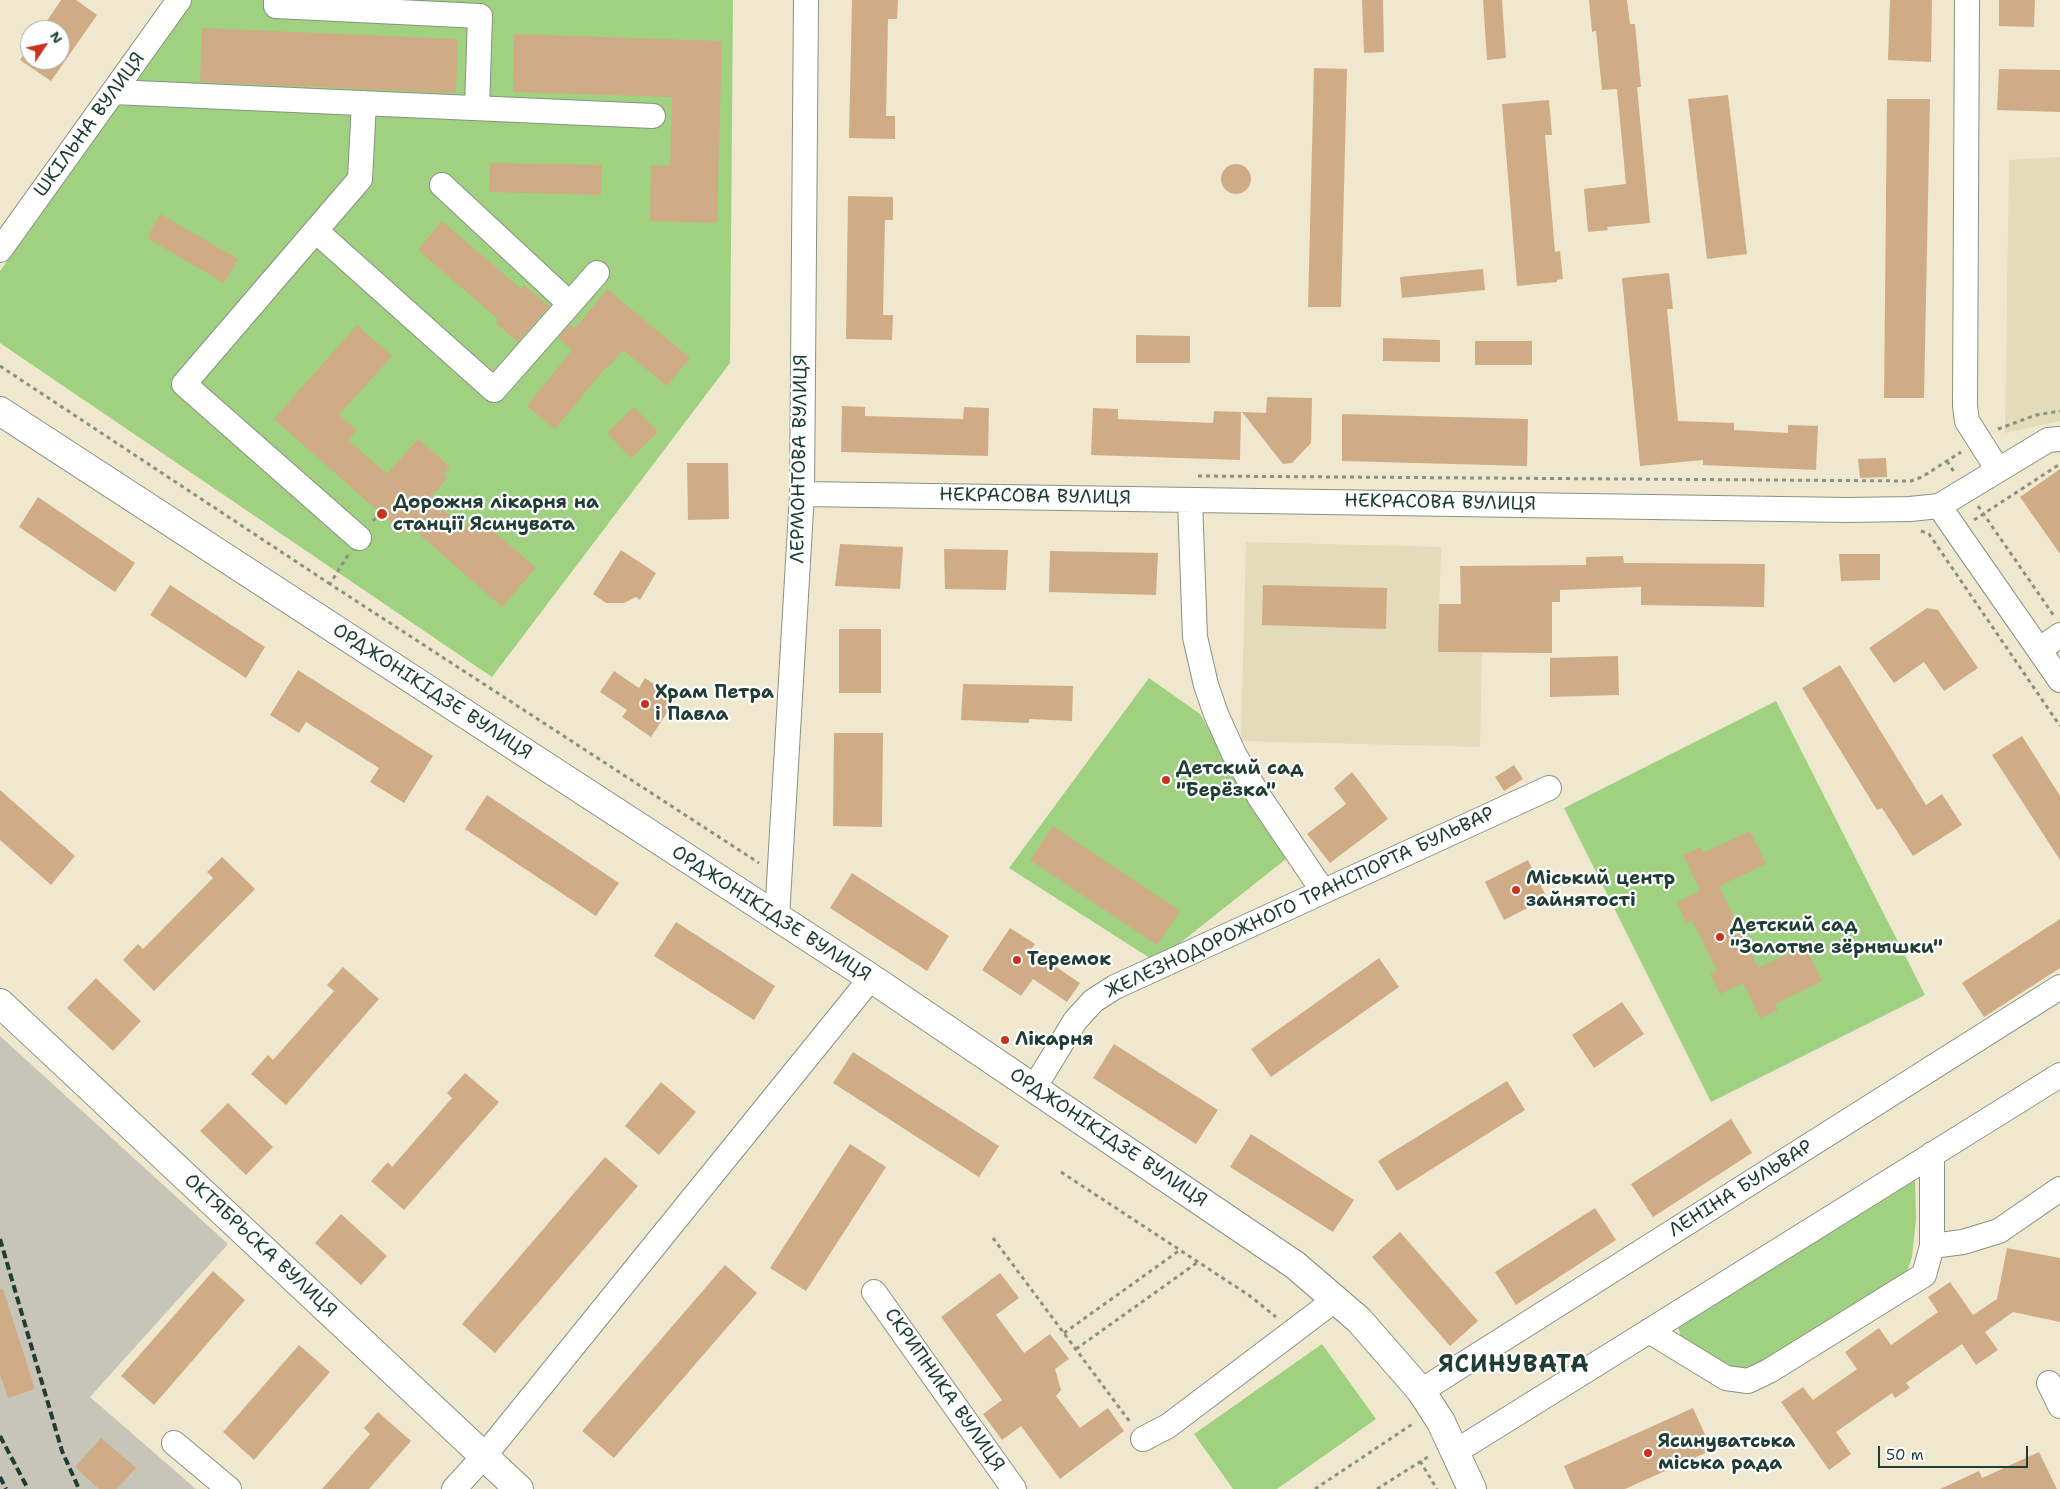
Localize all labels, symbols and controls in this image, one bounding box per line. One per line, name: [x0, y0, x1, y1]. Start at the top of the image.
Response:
north arrow: [20, 20, 70, 70]
text: N: [46, 28, 67, 47]
street label: ШКІЛЬНА ВУЛИЦЯ: [30, 48, 150, 202]
street label: ЛЕРМОНТОВА ВУЛИЦЯ: [787, 354, 813, 564]
street label: НЕКРАСОВА ВУЛИЦЯ: [939, 484, 1131, 510]
street label: НЕКРАСОВА ВУЛИЦЯ: [1344, 490, 1536, 516]
place label: Дорожня лікарня на станції Ясинувата: [393, 492, 599, 536]
marker: Дорожня лікарня на станції Ясинувата: [375, 507, 389, 521]
street label: ОРДЖОНІКІДЗЕ ВУЛИЦЯ: [328, 619, 536, 765]
place label: Храм Петра і Павла: [655, 682, 774, 726]
marker: Храм Петра і Павла: [639, 698, 651, 710]
place label: Детский сад "Берёзка": [1176, 758, 1303, 802]
marker: Детский сад "Берёзка": [1160, 774, 1172, 786]
street label: ЖЕЛЕЗНОДОРОЖНОГО ТРАНСПОРТА БУЛЬВАР: [1102, 802, 1498, 1004]
street label: ОРДЖОНІКІДЗЕ ВУЛИЦЯ: [667, 841, 875, 987]
place label: Міський центр зайнятості: [1526, 868, 1675, 912]
marker: Міський центр зайнятості: [1510, 884, 1522, 896]
place label: Детский сад "Золотые зёрнышки": [1730, 915, 1943, 959]
marker: Детский сад "Золотые зёрнышки": [1714, 931, 1726, 943]
place label: Теремок: [1027, 949, 1111, 971]
marker: Теремок: [1011, 954, 1023, 966]
place label: Лікарня: [1015, 1029, 1093, 1051]
marker: Лікарня: [999, 1034, 1011, 1046]
street label: ОРДЖОНІКІДЗЕ ВУЛИЦЯ: [1005, 1063, 1211, 1213]
street label: ЛЕНІНА БУЛЬВАР: [1665, 1136, 1817, 1242]
street label: ОКТЯБРЬСКА ВУЛИЦЯ: [179, 1169, 341, 1323]
street label: СКРИПНИКА ВУЛИЦЯ: [879, 1304, 1009, 1476]
district label: ЯСИНУВАТА: [1437, 1352, 1591, 1380]
place label: Ясинуватська міська рада: [1658, 1431, 1795, 1475]
scale bar: [1880, 1436, 2030, 1468]
text: 50 m: [1886, 1445, 1924, 1465]
marker: Ясинуватська міська рада: [1642, 1447, 1654, 1459]

